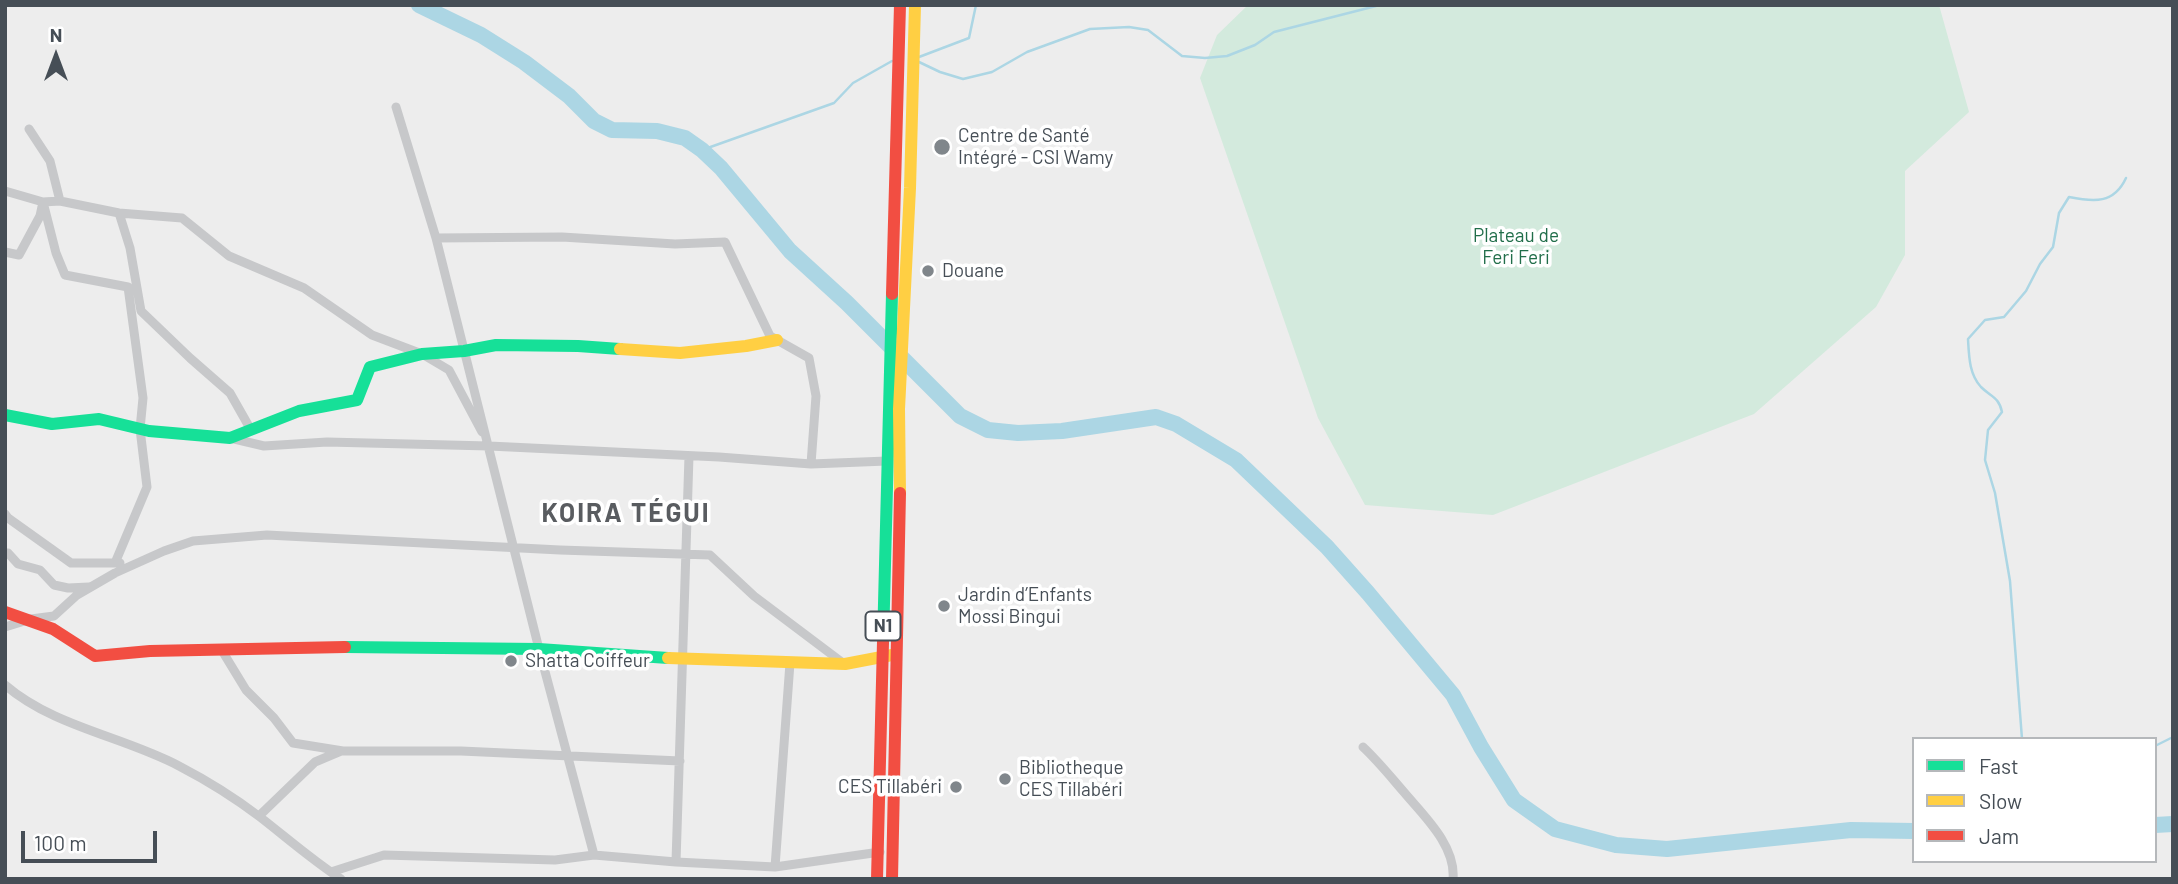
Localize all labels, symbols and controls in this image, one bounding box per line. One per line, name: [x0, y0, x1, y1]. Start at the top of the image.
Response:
north arrow: [21, 21, 91, 91]
text: N: [50, 23, 62, 46]
place label: Centre de Santé Intégré - CSI Wamy: [958, 125, 1113, 169]
marker: Centre de Santé Intégré - CSI Wamy: [932, 137, 952, 157]
park label: Plateau de Feri Feri: [1473, 225, 1559, 269]
place label: Douane: [942, 260, 1004, 282]
marker: Douane: [920, 263, 936, 279]
district label: KOIRA TÉGUI: [543, 497, 709, 529]
place label: Jardin d’Enfants Mossi Bingui: [958, 584, 1092, 628]
marker: Jardin d’Enfants Mossi Bingui: [936, 598, 952, 614]
road number: N1: [866, 612, 900, 640]
place label: Shatta Coiffeur: [525, 650, 650, 672]
marker: Shatta Coiffeur: [503, 653, 519, 669]
legend: [1912, 737, 2157, 863]
text: Fast: [1979, 753, 2019, 778]
place label: Bibliotheque CES Tillabéri: [1019, 757, 1124, 801]
marker: Bibliotheque CES Tillabéri: [997, 771, 1013, 787]
place label: CES Tillabéri: [838, 776, 942, 798]
marker: CES Tillabéri: [948, 779, 964, 795]
text: Slow: [1979, 788, 2022, 813]
scale bar: [24, 818, 161, 862]
text: Jam: [1979, 823, 2019, 848]
text: 100 m: [34, 830, 87, 855]

